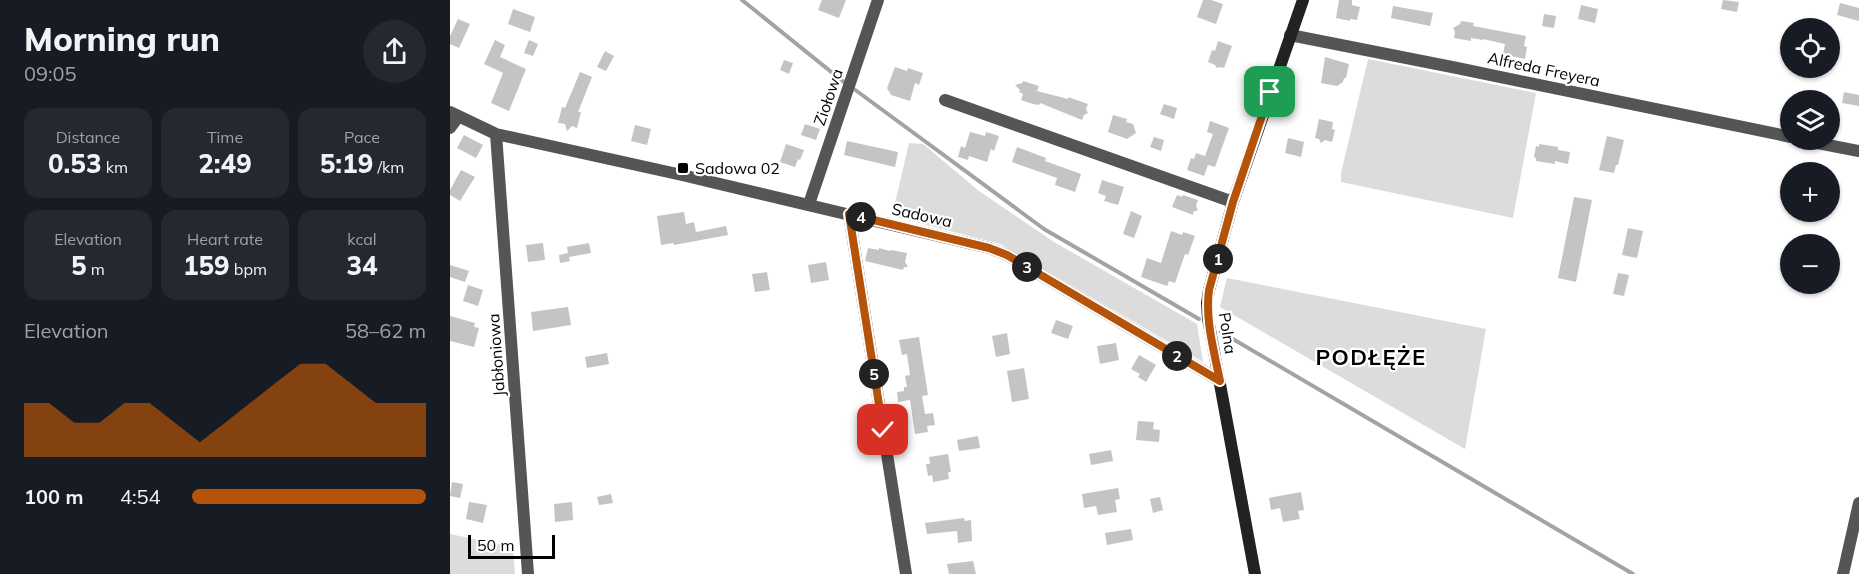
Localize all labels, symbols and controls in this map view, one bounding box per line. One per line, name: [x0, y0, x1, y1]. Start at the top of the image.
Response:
text: Morning run: [24, 18, 220, 59]
map controls: [1780, 18, 1840, 294]
button: locate: [1780, 18, 1840, 78]
button: share: [363, 20, 426, 83]
street label: Alfreda Freyera: [1486, 47, 1602, 91]
text: 09:05: [24, 61, 77, 86]
street label: Ziołowa: [809, 66, 847, 128]
pin: [1244, 66, 1295, 117]
icon: arrive: [1253, 75, 1286, 108]
button: layers: [1780, 90, 1840, 150]
text: Distance: [56, 127, 120, 147]
text: Time: [207, 127, 243, 147]
text: Pace: [344, 127, 380, 147]
text: 0.53: [48, 147, 102, 180]
text: 2:49: [198, 147, 252, 180]
text: 5:19: [320, 147, 373, 180]
text: km: [102, 157, 128, 177]
text: /km: [373, 157, 404, 177]
place label: Sadowa 02: [695, 158, 780, 178]
marker: Sadowa 02: [676, 161, 690, 175]
button: +: [1780, 162, 1840, 222]
street label: Sadowa: [890, 198, 954, 232]
pin: 4: [846, 202, 876, 232]
text: 4: [856, 207, 866, 227]
text: Elevation: [54, 229, 122, 249]
text: Heart rate: [187, 229, 263, 249]
text: kcal: [347, 229, 377, 249]
button: −: [1780, 234, 1840, 294]
pin: 1: [1203, 244, 1233, 274]
text: 5: [71, 249, 87, 282]
text: 159: [183, 249, 230, 282]
text: 34: [346, 249, 378, 282]
text: 1: [1213, 249, 1223, 269]
pin: 3: [1012, 252, 1042, 282]
text: 3: [1022, 257, 1032, 277]
text: m: [87, 259, 105, 279]
text: bpm: [230, 259, 267, 279]
street label: Polna: [1215, 311, 1241, 355]
street label: Jabłoniowa: [483, 313, 509, 397]
text: Elevation: [24, 318, 109, 343]
text: 58–62 m: [345, 318, 426, 343]
pin: 2: [1162, 341, 1192, 371]
district label: PODŁĘŻE: [1316, 343, 1427, 371]
text: 2: [1172, 346, 1182, 366]
pin: 5: [859, 359, 889, 389]
text: 5: [869, 364, 879, 384]
pin: [857, 404, 908, 455]
icon: check: [866, 413, 899, 446]
text: 100 m: [24, 484, 83, 509]
text: 4:54: [120, 484, 161, 509]
scale bar: [468, 532, 555, 560]
text: 50 m: [477, 535, 514, 555]

